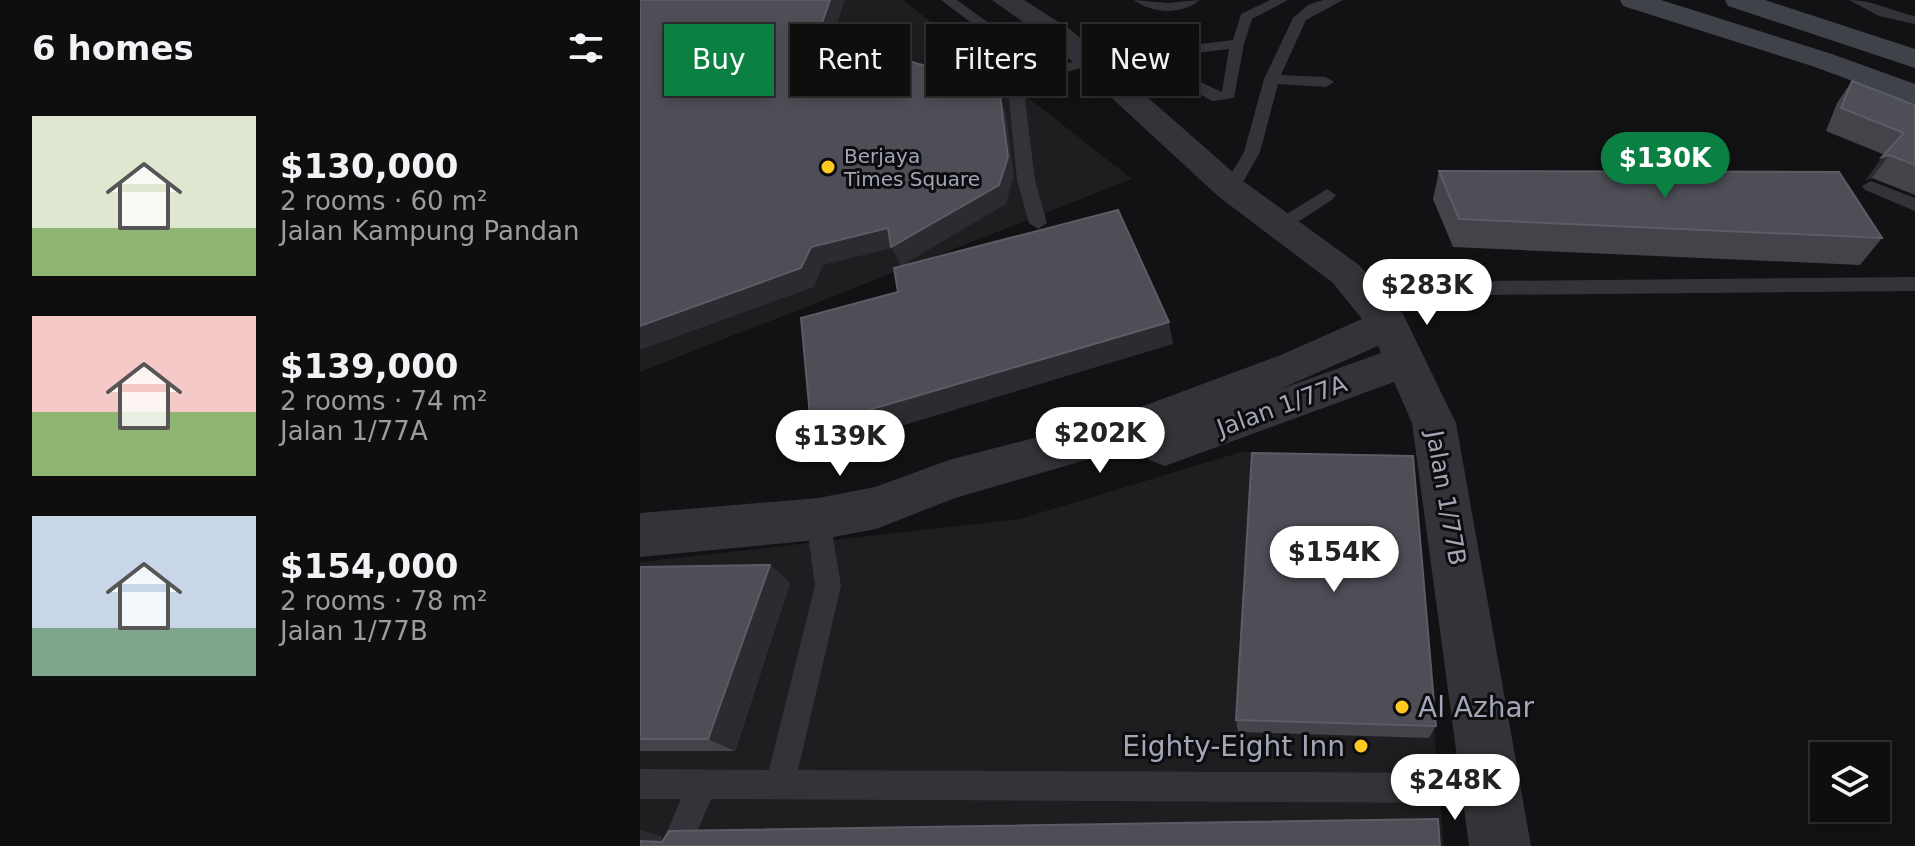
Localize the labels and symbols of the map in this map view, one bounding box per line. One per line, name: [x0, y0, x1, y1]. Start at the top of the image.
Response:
pin: $130K: [1609, 132, 1721, 200]
place label: Berjaya Times Square: [843, 144, 980, 191]
marker: Berjaya Times Square: [819, 158, 837, 176]
pin: $283K: [1371, 259, 1483, 327]
street label: Jalan 1/77A: [1211, 369, 1351, 443]
pin: $202K: [1044, 407, 1156, 475]
pin: $139K: [784, 410, 896, 478]
street label: Jalan 1/77B: [1420, 426, 1472, 568]
pin: $154K: [1278, 526, 1390, 594]
place label: Al Azhar: [1418, 691, 1535, 724]
marker: Al Azhar: [1393, 698, 1411, 716]
place label: Eighty-Eight Inn: [1122, 730, 1345, 763]
marker: Eighty-Eight Inn: [1352, 737, 1370, 755]
pin: $248K: [1399, 754, 1511, 822]

